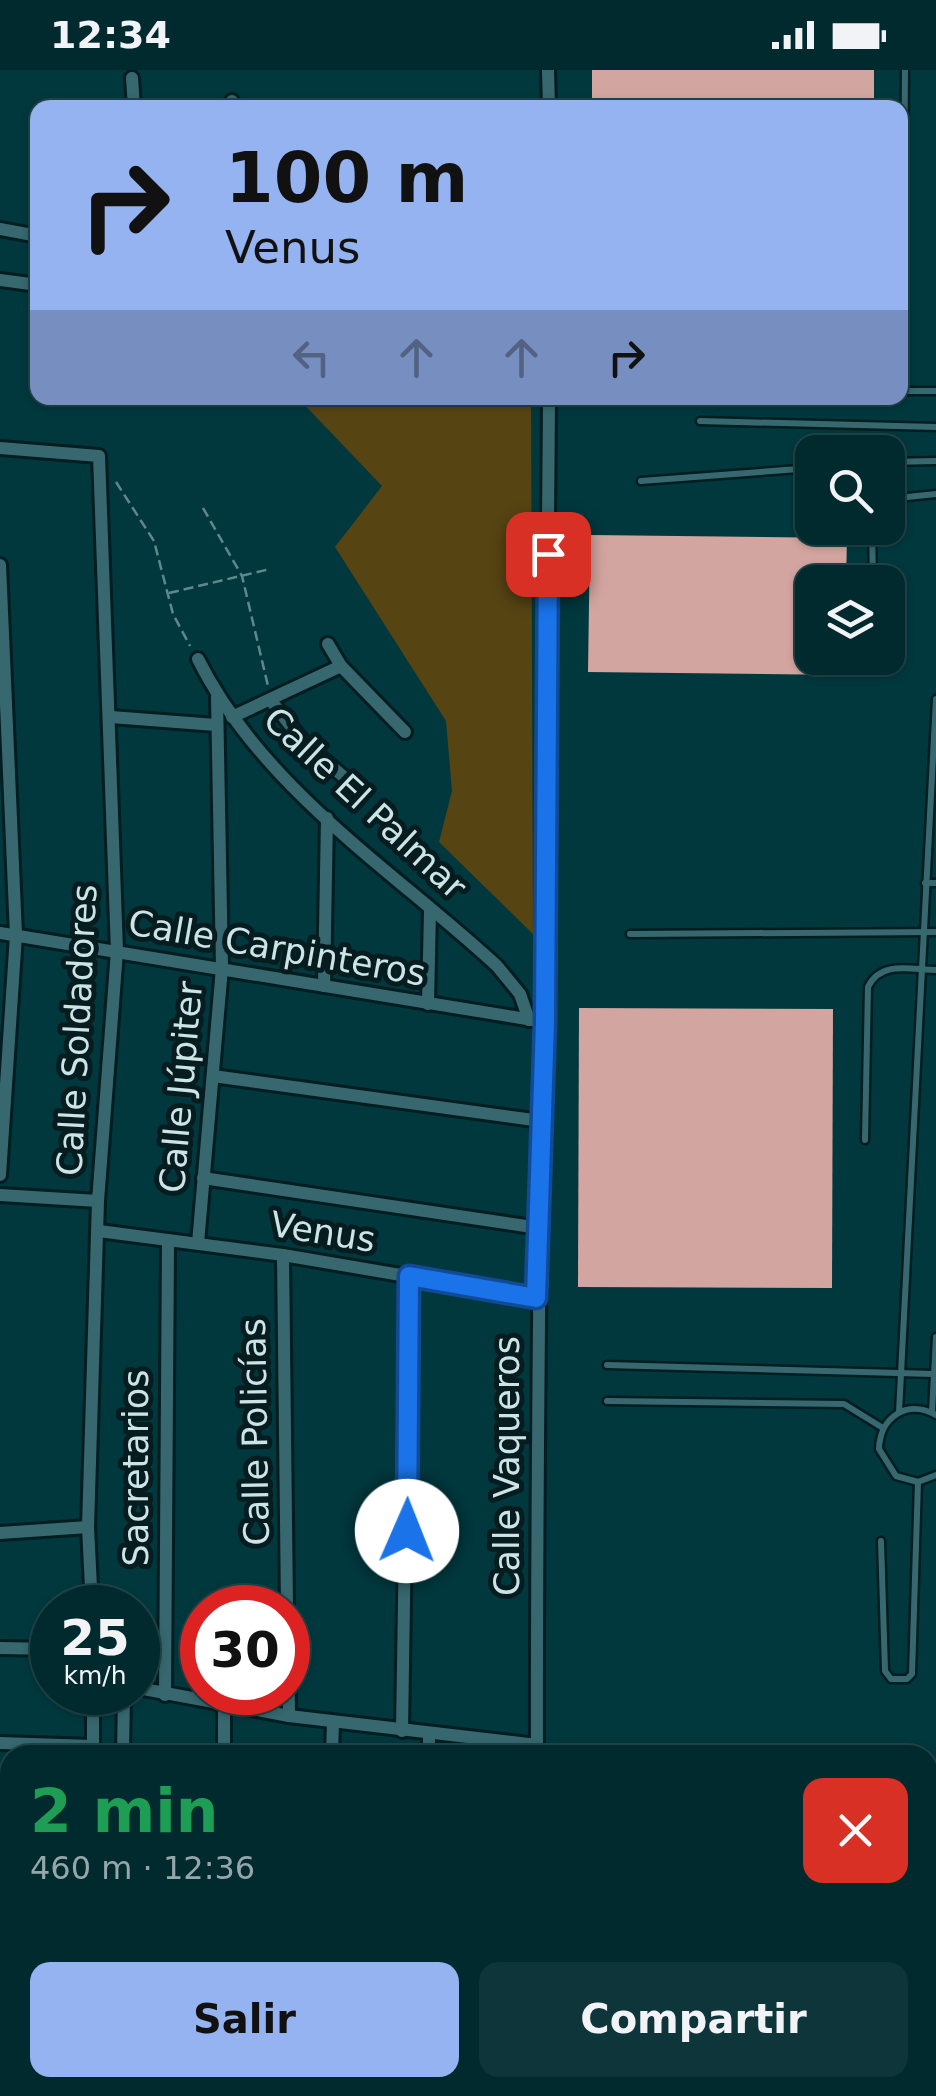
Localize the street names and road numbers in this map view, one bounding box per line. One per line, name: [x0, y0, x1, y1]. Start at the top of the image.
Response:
street label: Calle El Palmar: [256, 699, 475, 907]
street label: Calle Soldadores: [49, 883, 105, 1177]
street label: Calle Carpinteros: [125, 902, 429, 994]
street label: Calle Júpiter: [152, 979, 210, 1194]
street label: Venus: [268, 1204, 378, 1260]
street label: Calle Policías: [233, 1318, 277, 1546]
street label: Calle Vaqueros: [487, 1336, 527, 1596]
street label: Sacretarios: [116, 1370, 156, 1567]

